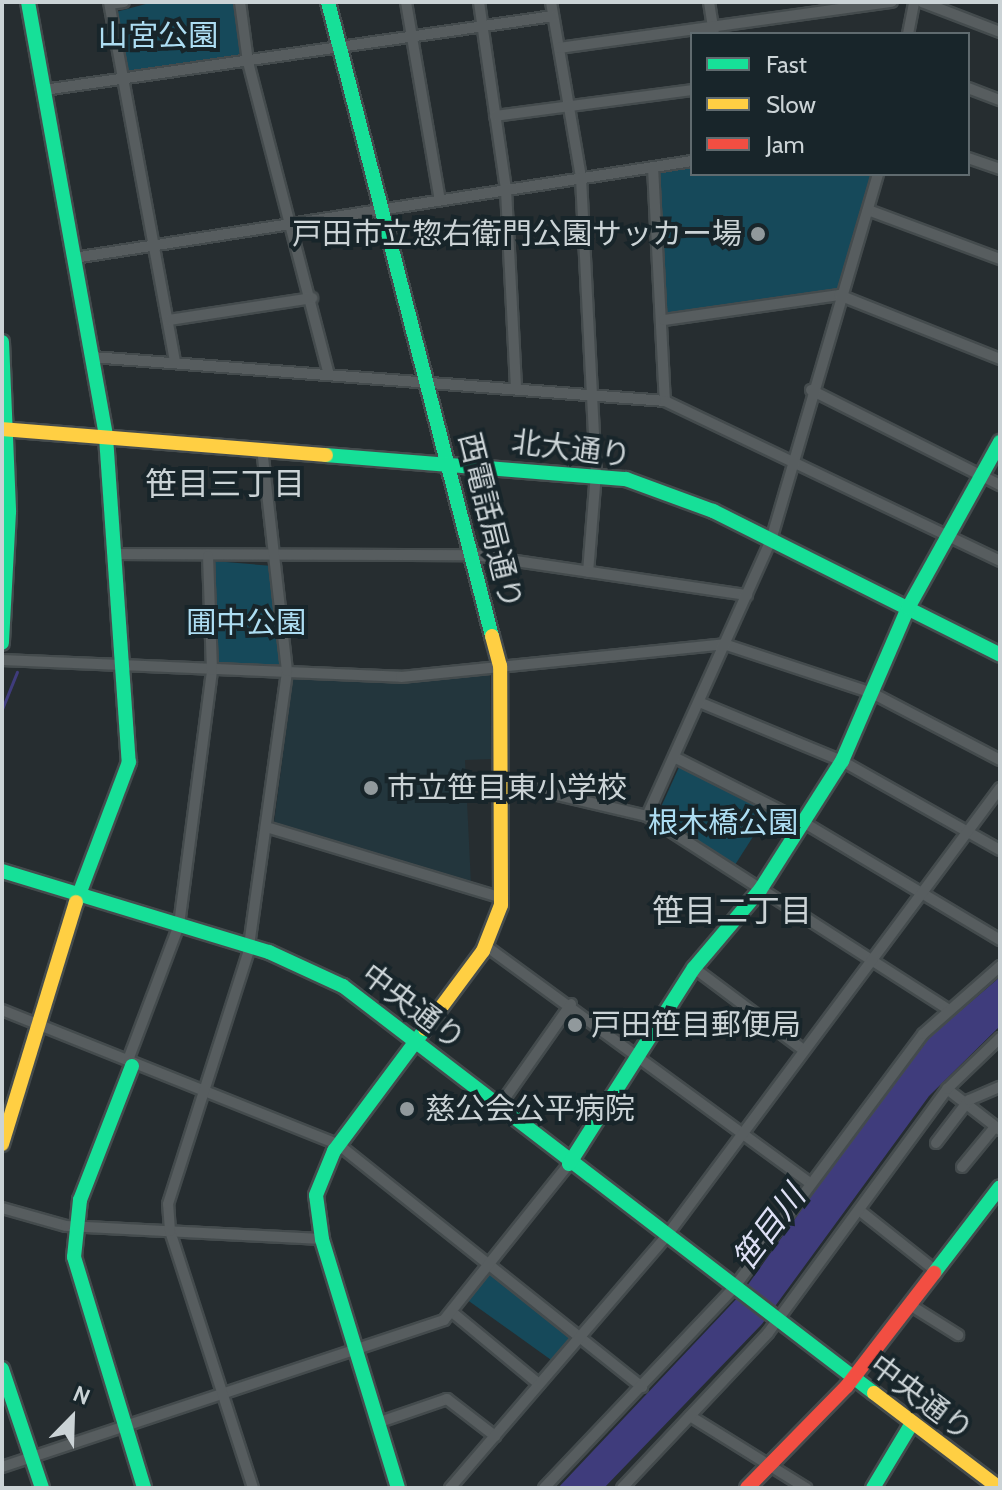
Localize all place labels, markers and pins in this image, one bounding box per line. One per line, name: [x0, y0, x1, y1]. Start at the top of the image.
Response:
place label: 戸田市立惣右衛門公園サッカー場: [292, 216, 742, 252]
marker: 戸田市立惣右衛門公園サッカー場: [749, 225, 767, 243]
place label: 市立笹目東小学校: [387, 770, 627, 806]
marker: 市立笹目東小学校: [362, 779, 380, 797]
place label: 戸田笹目郵便局: [591, 1007, 801, 1043]
marker: 戸田笹目郵便局: [566, 1016, 584, 1034]
place label: 慈公会公平病院: [425, 1091, 635, 1127]
marker: 慈公会公平病院: [396, 1098, 418, 1120]

